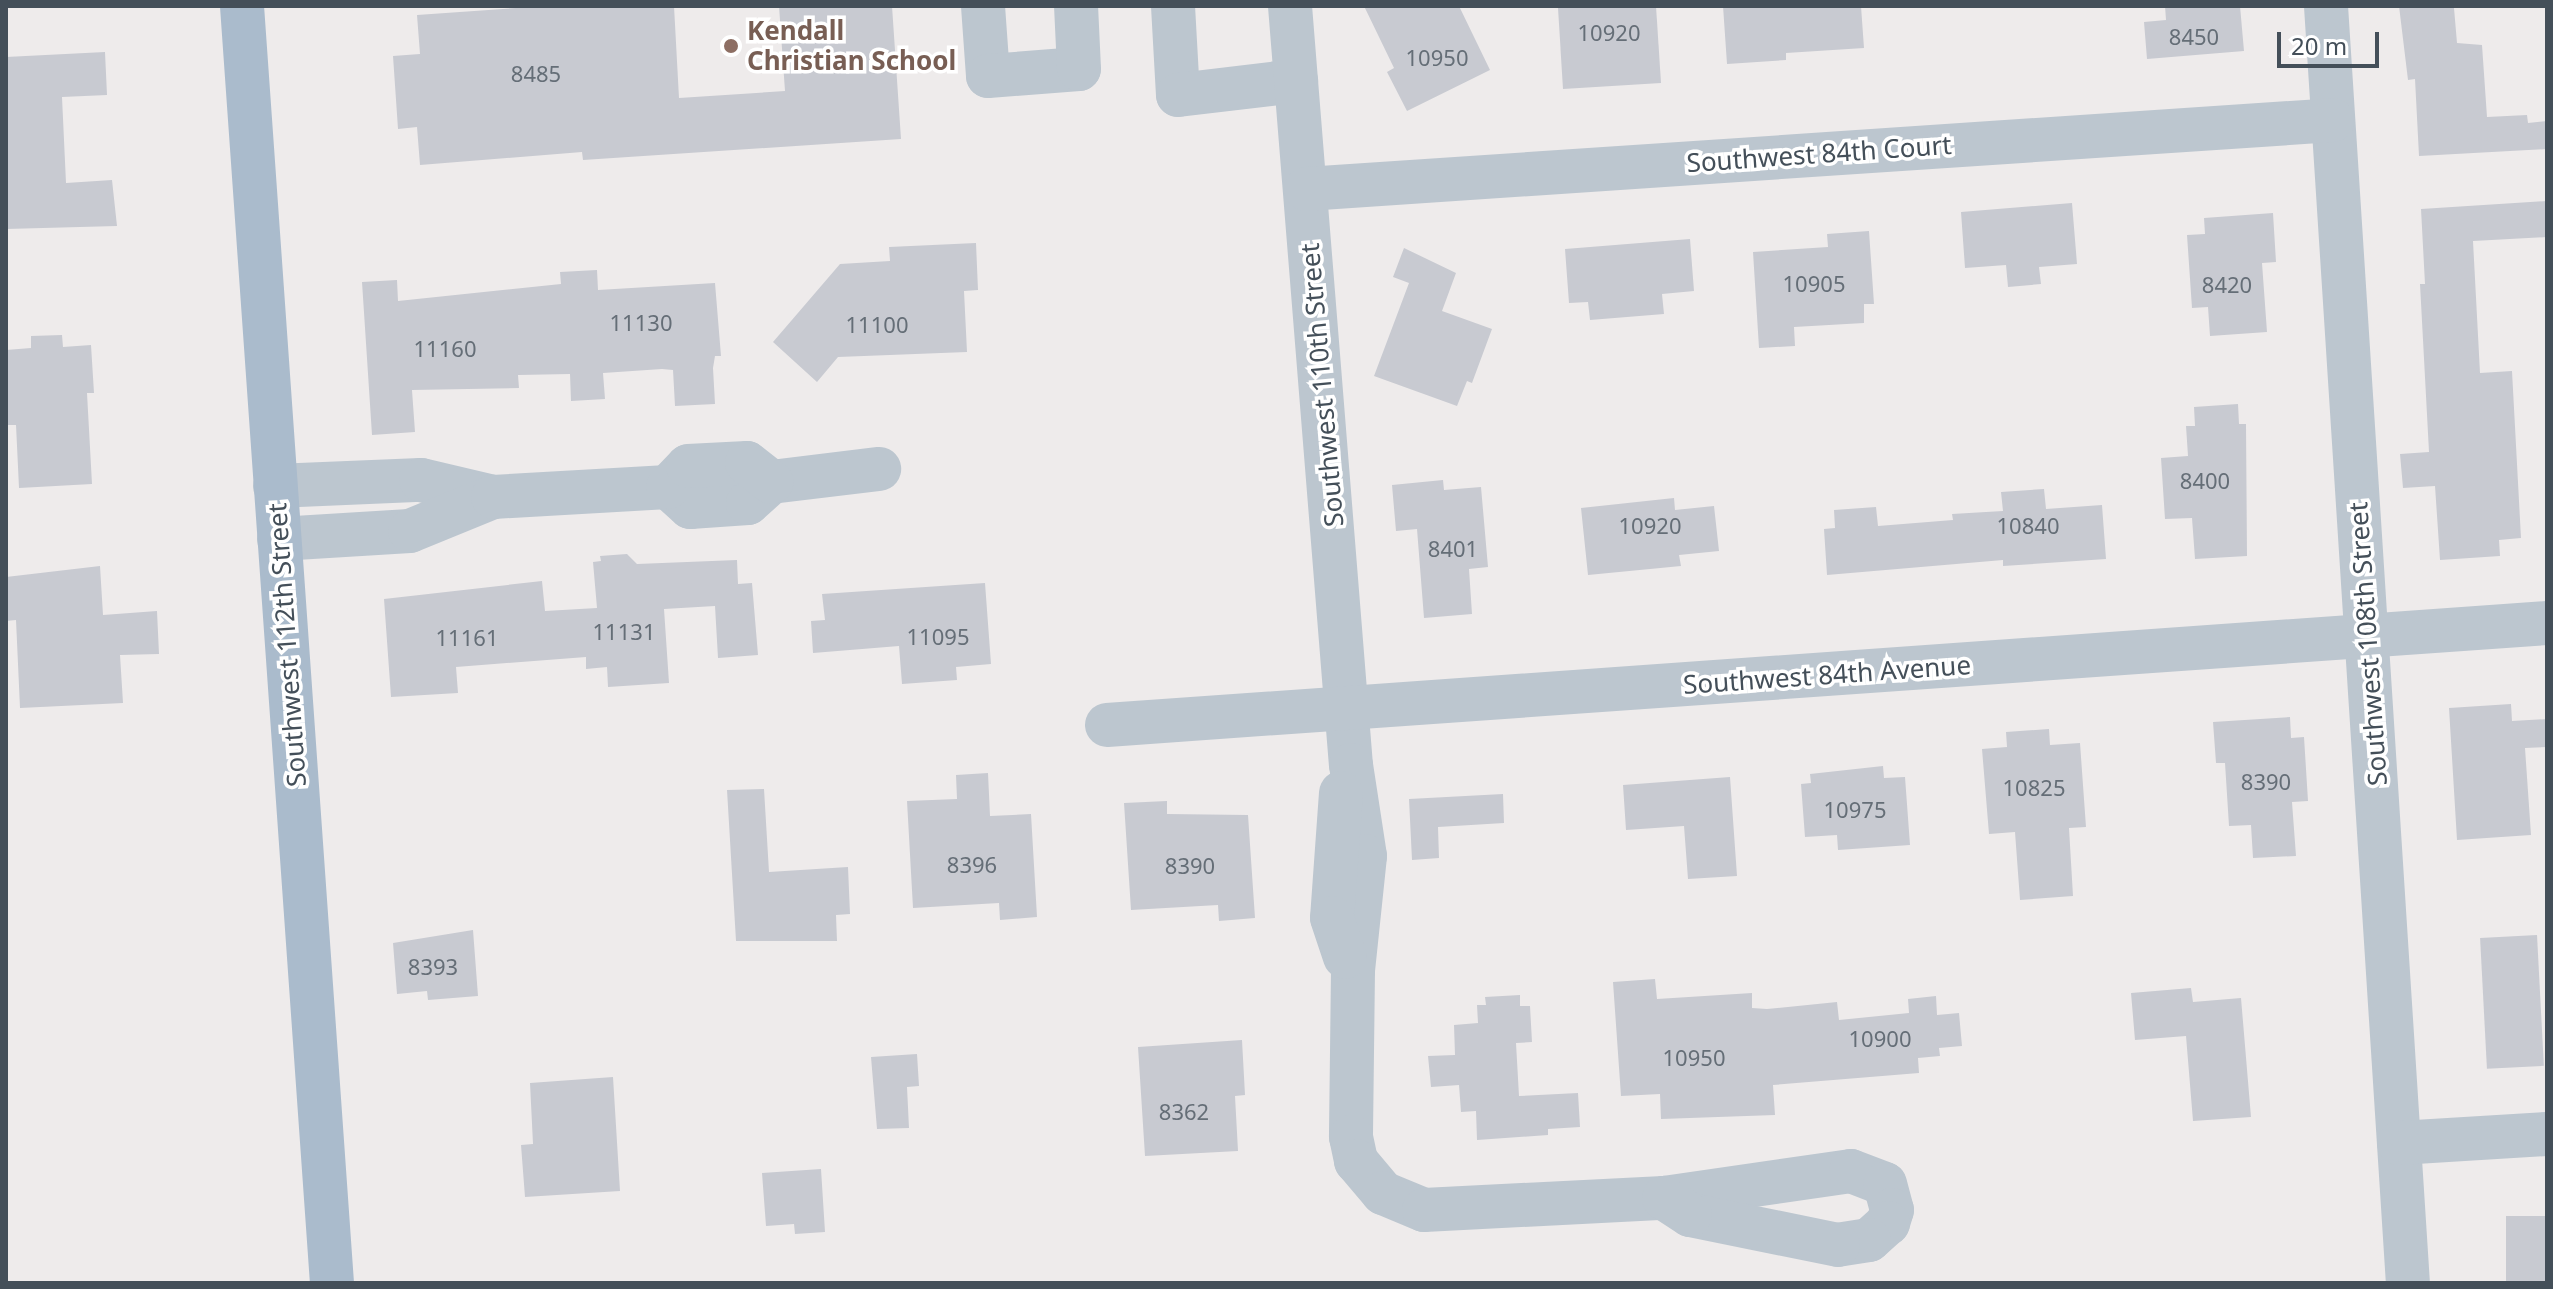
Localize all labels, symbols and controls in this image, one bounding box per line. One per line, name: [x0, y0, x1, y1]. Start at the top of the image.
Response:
place label: Kendall Christian School: [747, 15, 956, 76]
scale bar: [2281, 16, 2383, 66]
house number: 10920: [1578, 20, 1640, 46]
house number: 8450: [2169, 24, 2219, 50]
text: 20 m: [2291, 29, 2347, 62]
marker: Kendall Christian School: [722, 37, 740, 55]
house number: 10950: [1406, 45, 1468, 71]
house number: 8485: [511, 61, 561, 87]
street label: Southwest 84th Court: [1685, 129, 1953, 179]
street label: Southwest 110th Street: [1294, 242, 1350, 528]
house number: 10905: [1783, 271, 1845, 297]
house number: 8420: [2202, 272, 2252, 298]
house number: 11130: [610, 310, 672, 336]
house number: 11100: [846, 312, 908, 338]
house number: 11160: [414, 336, 476, 362]
house number: 8400: [2180, 468, 2230, 494]
street label: Southwest 108th Street: [2343, 501, 2393, 787]
street label: Southwest 112th Street: [262, 502, 312, 788]
house number: 10920: [1619, 513, 1681, 539]
house number: 10840: [1997, 513, 2059, 539]
house number: 8401: [1428, 536, 1478, 562]
house number: 11131: [593, 619, 655, 645]
house number: 11095: [907, 624, 969, 650]
house number: 11161: [436, 625, 498, 651]
street label: Southwest 84th Avenue: [1682, 649, 1972, 701]
house number: 8390: [2241, 769, 2291, 795]
house number: 10825: [2003, 775, 2065, 801]
house number: 10975: [1824, 797, 1886, 823]
house number: 8396: [947, 852, 997, 878]
house number: 8390: [1165, 853, 1215, 879]
house number: 8393: [408, 954, 458, 980]
house number: 10900: [1849, 1026, 1911, 1052]
house number: 10950: [1663, 1045, 1725, 1071]
house number: 8362: [1159, 1099, 1209, 1125]

